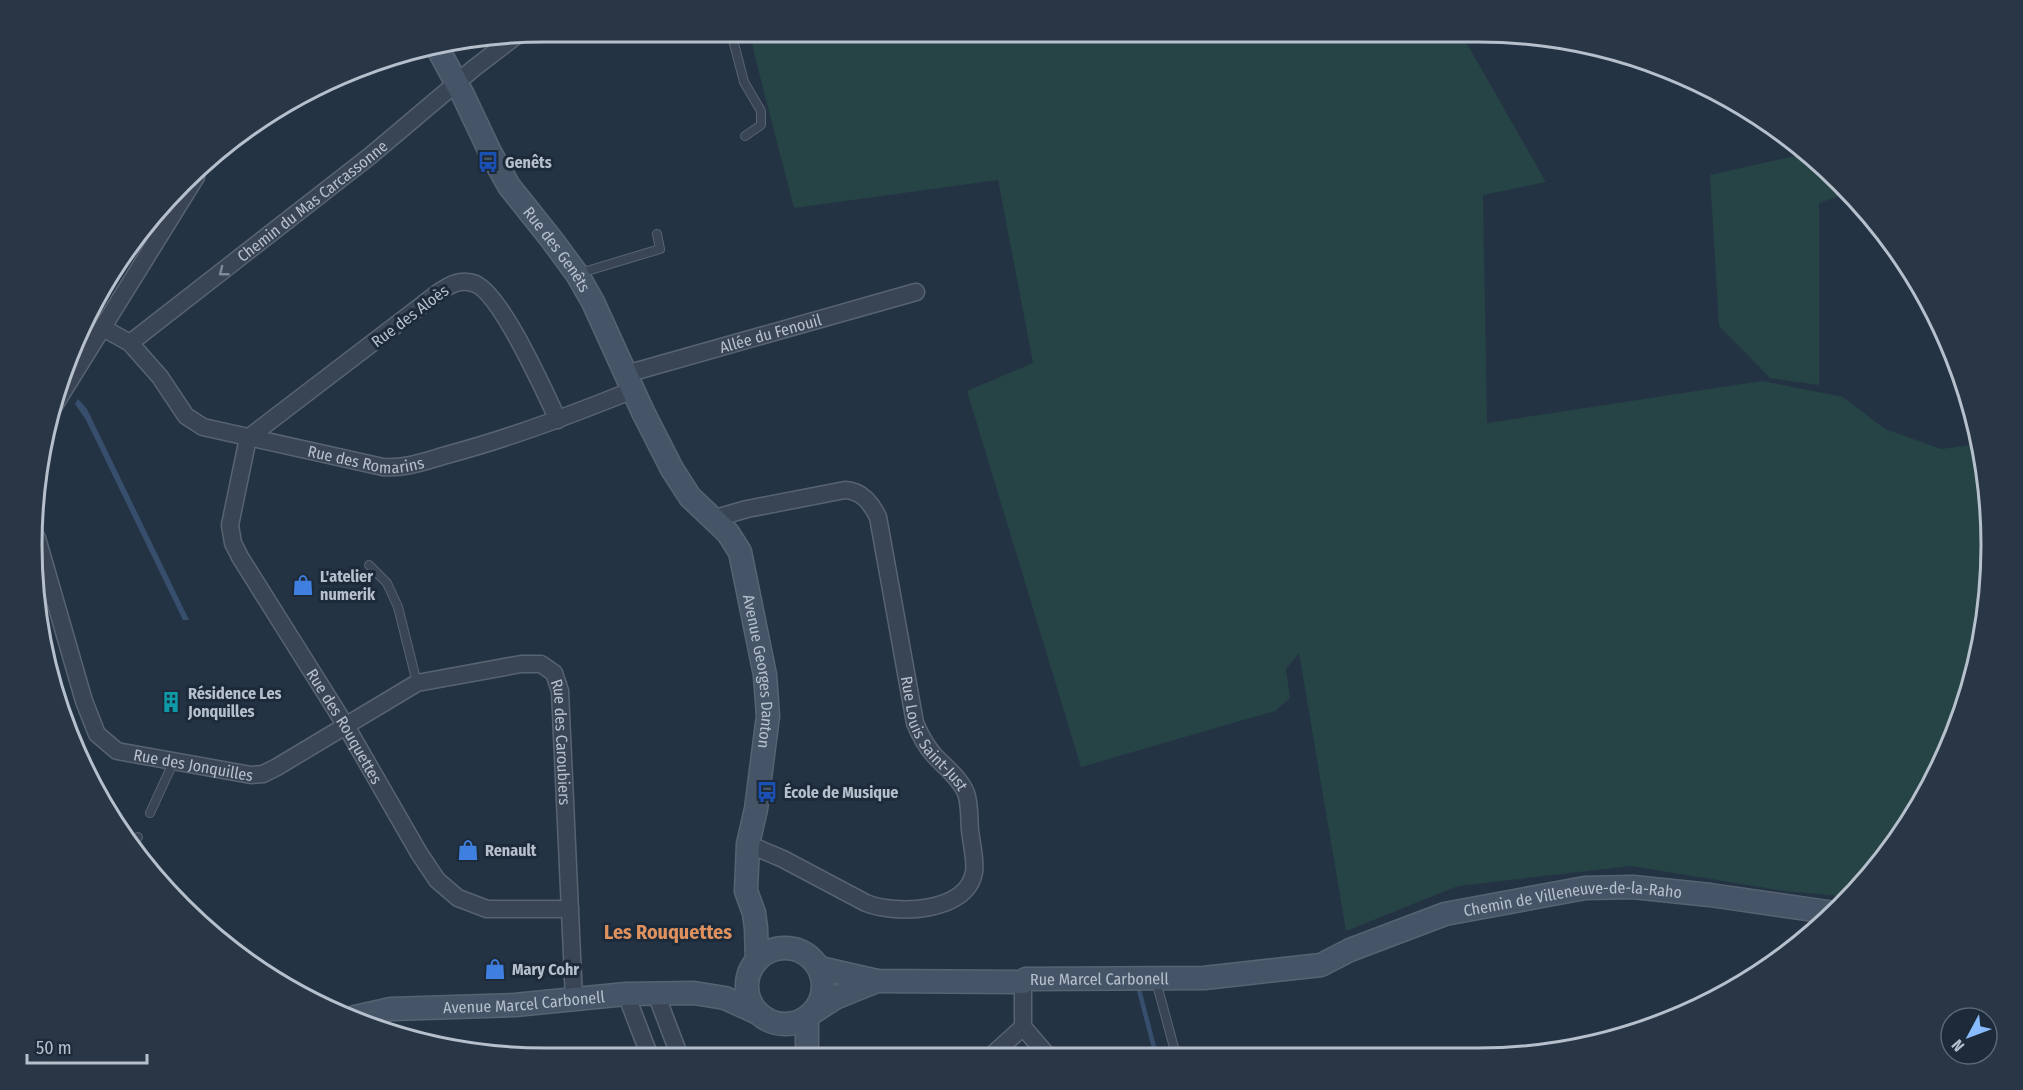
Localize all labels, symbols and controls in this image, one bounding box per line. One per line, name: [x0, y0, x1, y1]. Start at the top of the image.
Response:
street label: Chemin du Mas Carcassonne: [233, 136, 391, 266]
bus stop icon: Genêts: [476, 150, 500, 174]
place label: Genêts: [505, 153, 552, 172]
street label: Rue des Genêts: [520, 203, 595, 295]
one-way arrow: [218, 264, 229, 275]
street label: Rue des Aloès: [368, 281, 452, 351]
street label: Allée du Fenouil: [717, 310, 823, 357]
street label: Rue des Romarins: [306, 441, 426, 477]
place label: L'atelier numerik: [320, 567, 376, 604]
shop icon: L'atelier numerik: [291, 573, 315, 597]
street label: Avenue Georges Danton: [739, 593, 778, 749]
street label: Rue des Rouquettes: [303, 665, 387, 787]
street label: Rue Louis Saint-Just: [897, 674, 973, 794]
street label: Rue des Caroubiers: [547, 677, 575, 806]
place label: Résidence Les Jonquilles: [187, 684, 282, 721]
building icon: Résidence Les Jonquilles: [159, 690, 183, 714]
street label: Rue des Jonquilles: [132, 745, 255, 785]
bus stop icon: École de Musique: [755, 780, 779, 804]
place label: École de Musique: [784, 782, 898, 802]
shop icon: Renault: [456, 838, 480, 862]
place label: Renault: [485, 841, 537, 860]
street label: Chemin de Villeneuve-de-la-Raho: [1462, 877, 1683, 920]
district label: Les Rouquettes: [604, 920, 732, 944]
shop icon: Mary Cohr: [483, 957, 507, 981]
place label: Mary Cohr: [512, 960, 579, 979]
street label: Rue Marcel Carbonell: [1030, 969, 1169, 988]
street label: Avenue Marcel Carbonell: [443, 987, 605, 1017]
north arrow: [1939, 1006, 1999, 1066]
scale bar: [27, 1027, 147, 1065]
text: N: [1948, 1036, 1968, 1055]
text: 50 m: [36, 1037, 72, 1059]

